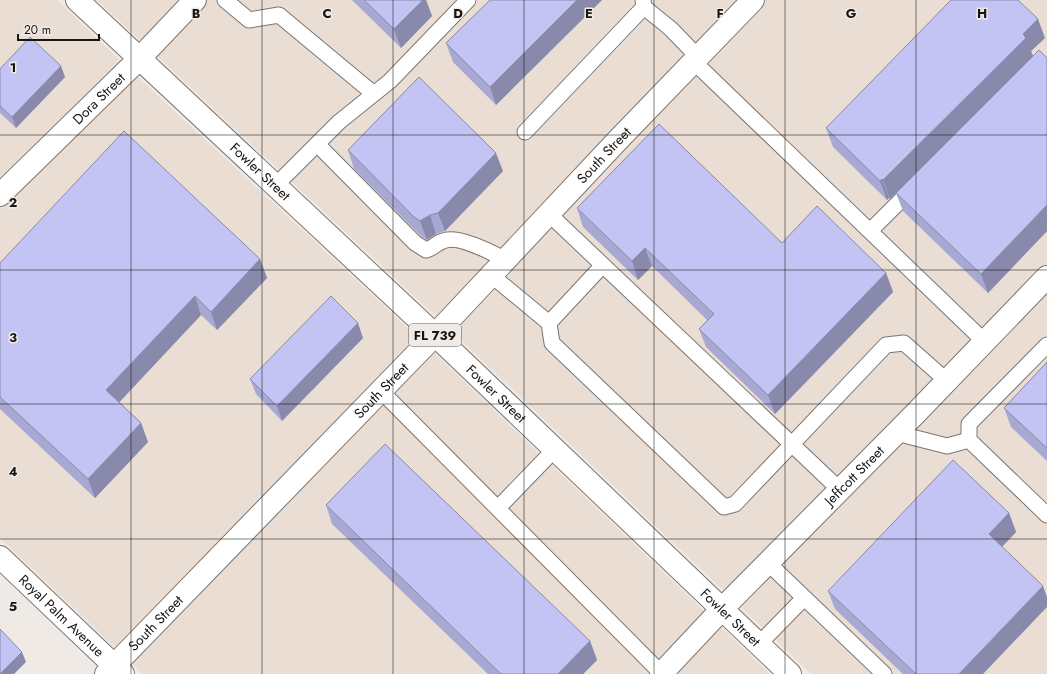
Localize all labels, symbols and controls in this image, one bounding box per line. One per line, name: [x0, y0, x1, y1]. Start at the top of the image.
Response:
text: B: [192, 4, 201, 23]
text: C: [322, 4, 332, 23]
text: D: [453, 4, 463, 23]
text: E: [585, 4, 593, 23]
text: F: [716, 4, 724, 23]
text: G: [846, 4, 857, 23]
text: H: [977, 4, 987, 23]
scale bar: [18, 16, 99, 42]
text: 20 m: [24, 21, 51, 39]
text: 1: [10, 58, 16, 77]
street label: Dora Street: [68, 68, 130, 129]
street label: South Street: [572, 122, 636, 188]
street label: Fowler Street: [226, 138, 295, 205]
text: 2: [9, 193, 17, 212]
road number: FL 739: [409, 324, 461, 346]
text: 3: [9, 328, 17, 347]
street label: South Street: [349, 358, 413, 423]
street label: Fowler Street: [462, 360, 531, 428]
street label: Jeffcott Street: [818, 440, 889, 511]
text: 4: [8, 462, 18, 481]
street label: Royal Palm Avenue: [14, 570, 109, 661]
street label: Fowler Street: [696, 584, 766, 651]
street label: South Street: [124, 590, 188, 656]
text: 5: [9, 597, 17, 616]

